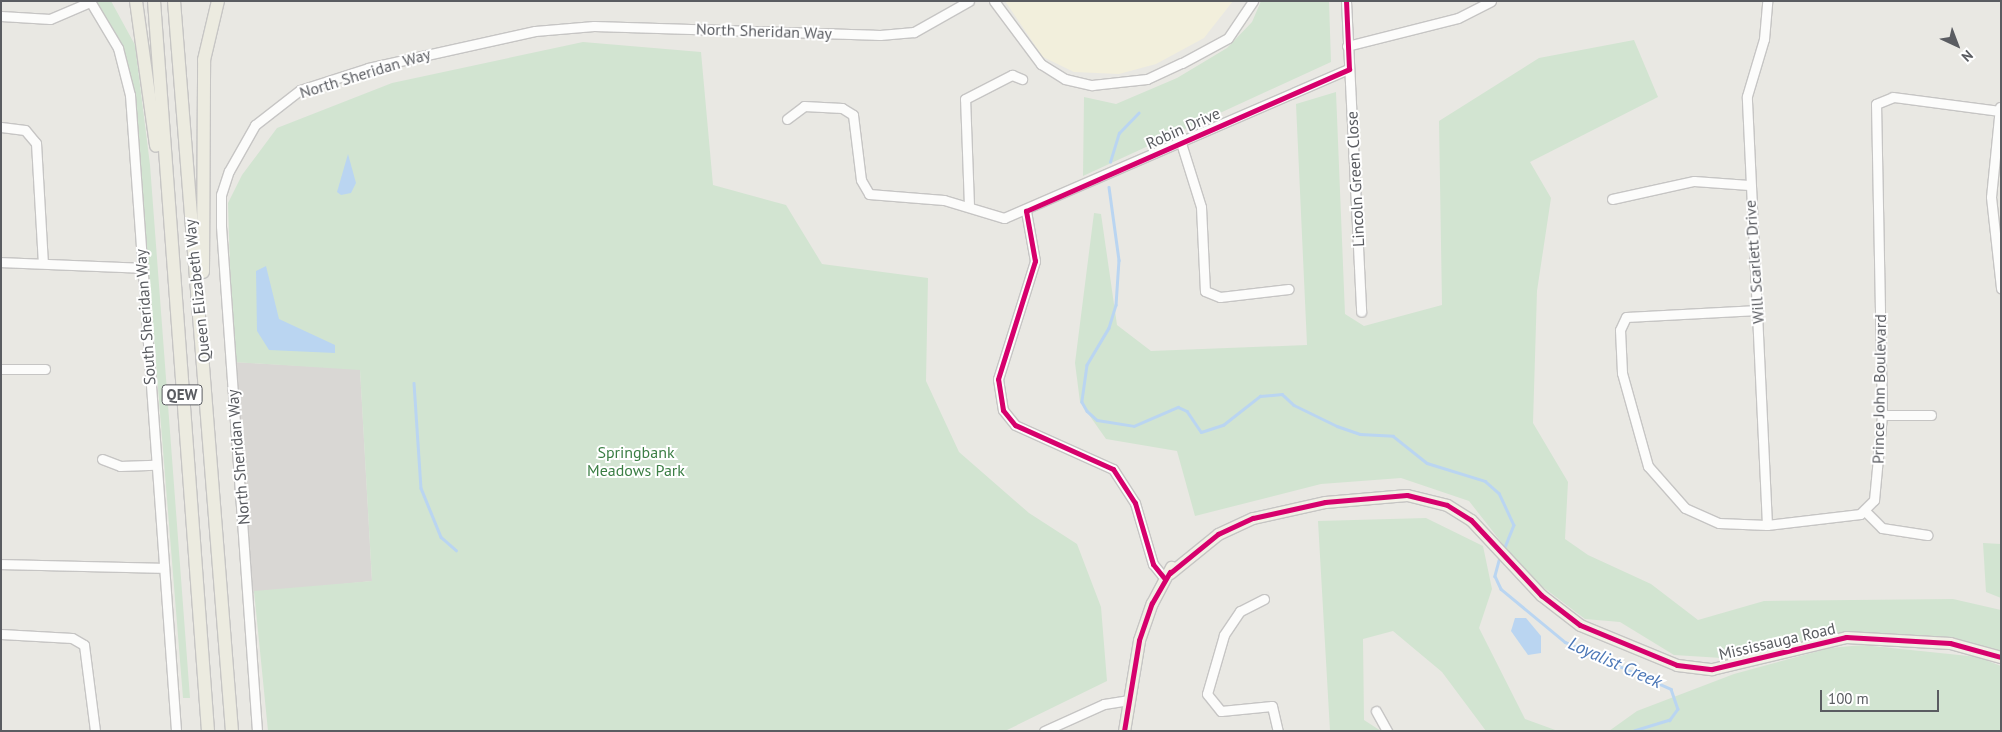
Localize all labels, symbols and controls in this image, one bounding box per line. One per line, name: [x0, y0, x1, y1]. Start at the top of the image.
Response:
street label: North Sheridan Way: [696, 19, 832, 43]
north arrow: [1932, 20, 1982, 70]
street label: North Sheridan Way: [297, 44, 433, 102]
text: N: [1958, 46, 1977, 66]
street label: Robin Drive: [1143, 103, 1223, 153]
street label: Lincoln Green Close: [1342, 111, 1368, 247]
street label: Will Scarlett Drive: [1740, 199, 1768, 325]
street label: Queen Elizabeth Way: [180, 218, 214, 364]
street label: South Sheridan Way: [131, 248, 159, 386]
street label: Prince John Boulevard: [1868, 314, 1890, 464]
road number: QEW: [161, 382, 203, 408]
street label: North Sheridan Way: [222, 388, 254, 526]
park label: Springbank Meadows Park: [587, 442, 685, 480]
street label: Mississauga Road: [1717, 618, 1837, 664]
water label: Loyalist Creek: [1565, 633, 1665, 693]
scale bar: [1822, 680, 1941, 712]
text: 100 m: [1828, 689, 1869, 708]

